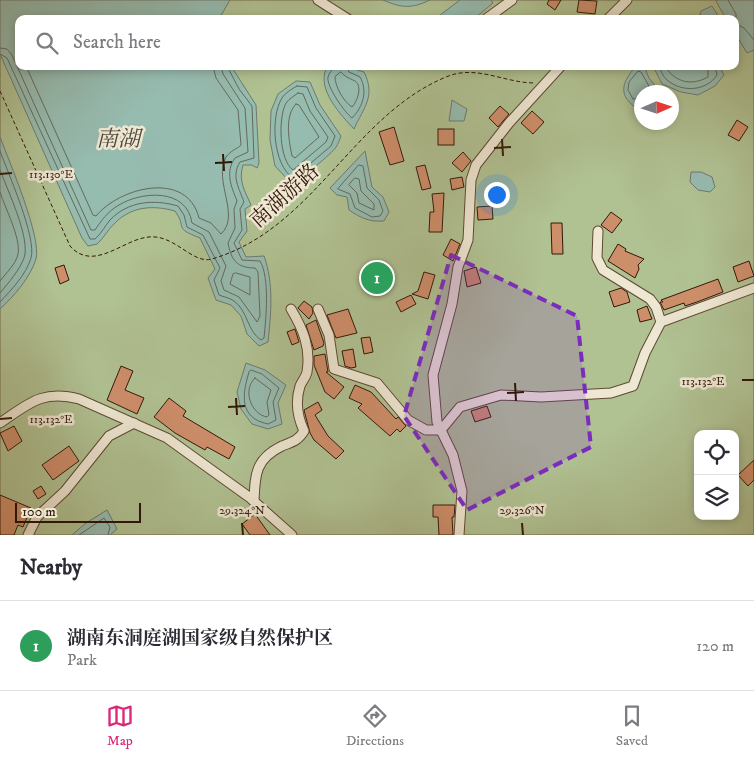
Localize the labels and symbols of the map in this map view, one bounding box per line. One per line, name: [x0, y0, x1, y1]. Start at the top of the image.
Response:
north arrow: [634, 85, 679, 130]
water label: 南湖: [96, 126, 144, 153]
street label: 南湖游路: [245, 158, 325, 234]
text: 113.130°E: [29, 167, 73, 182]
your location: [484, 182, 510, 208]
pin: 1: [361, 259, 393, 297]
text: 113.132°E: [681, 374, 725, 389]
text: 113.132°E: [29, 412, 73, 427]
scale bar: [15, 500, 141, 523]
text: 29.324°N: [219, 503, 265, 518]
text: 29.326°N: [499, 503, 545, 518]

